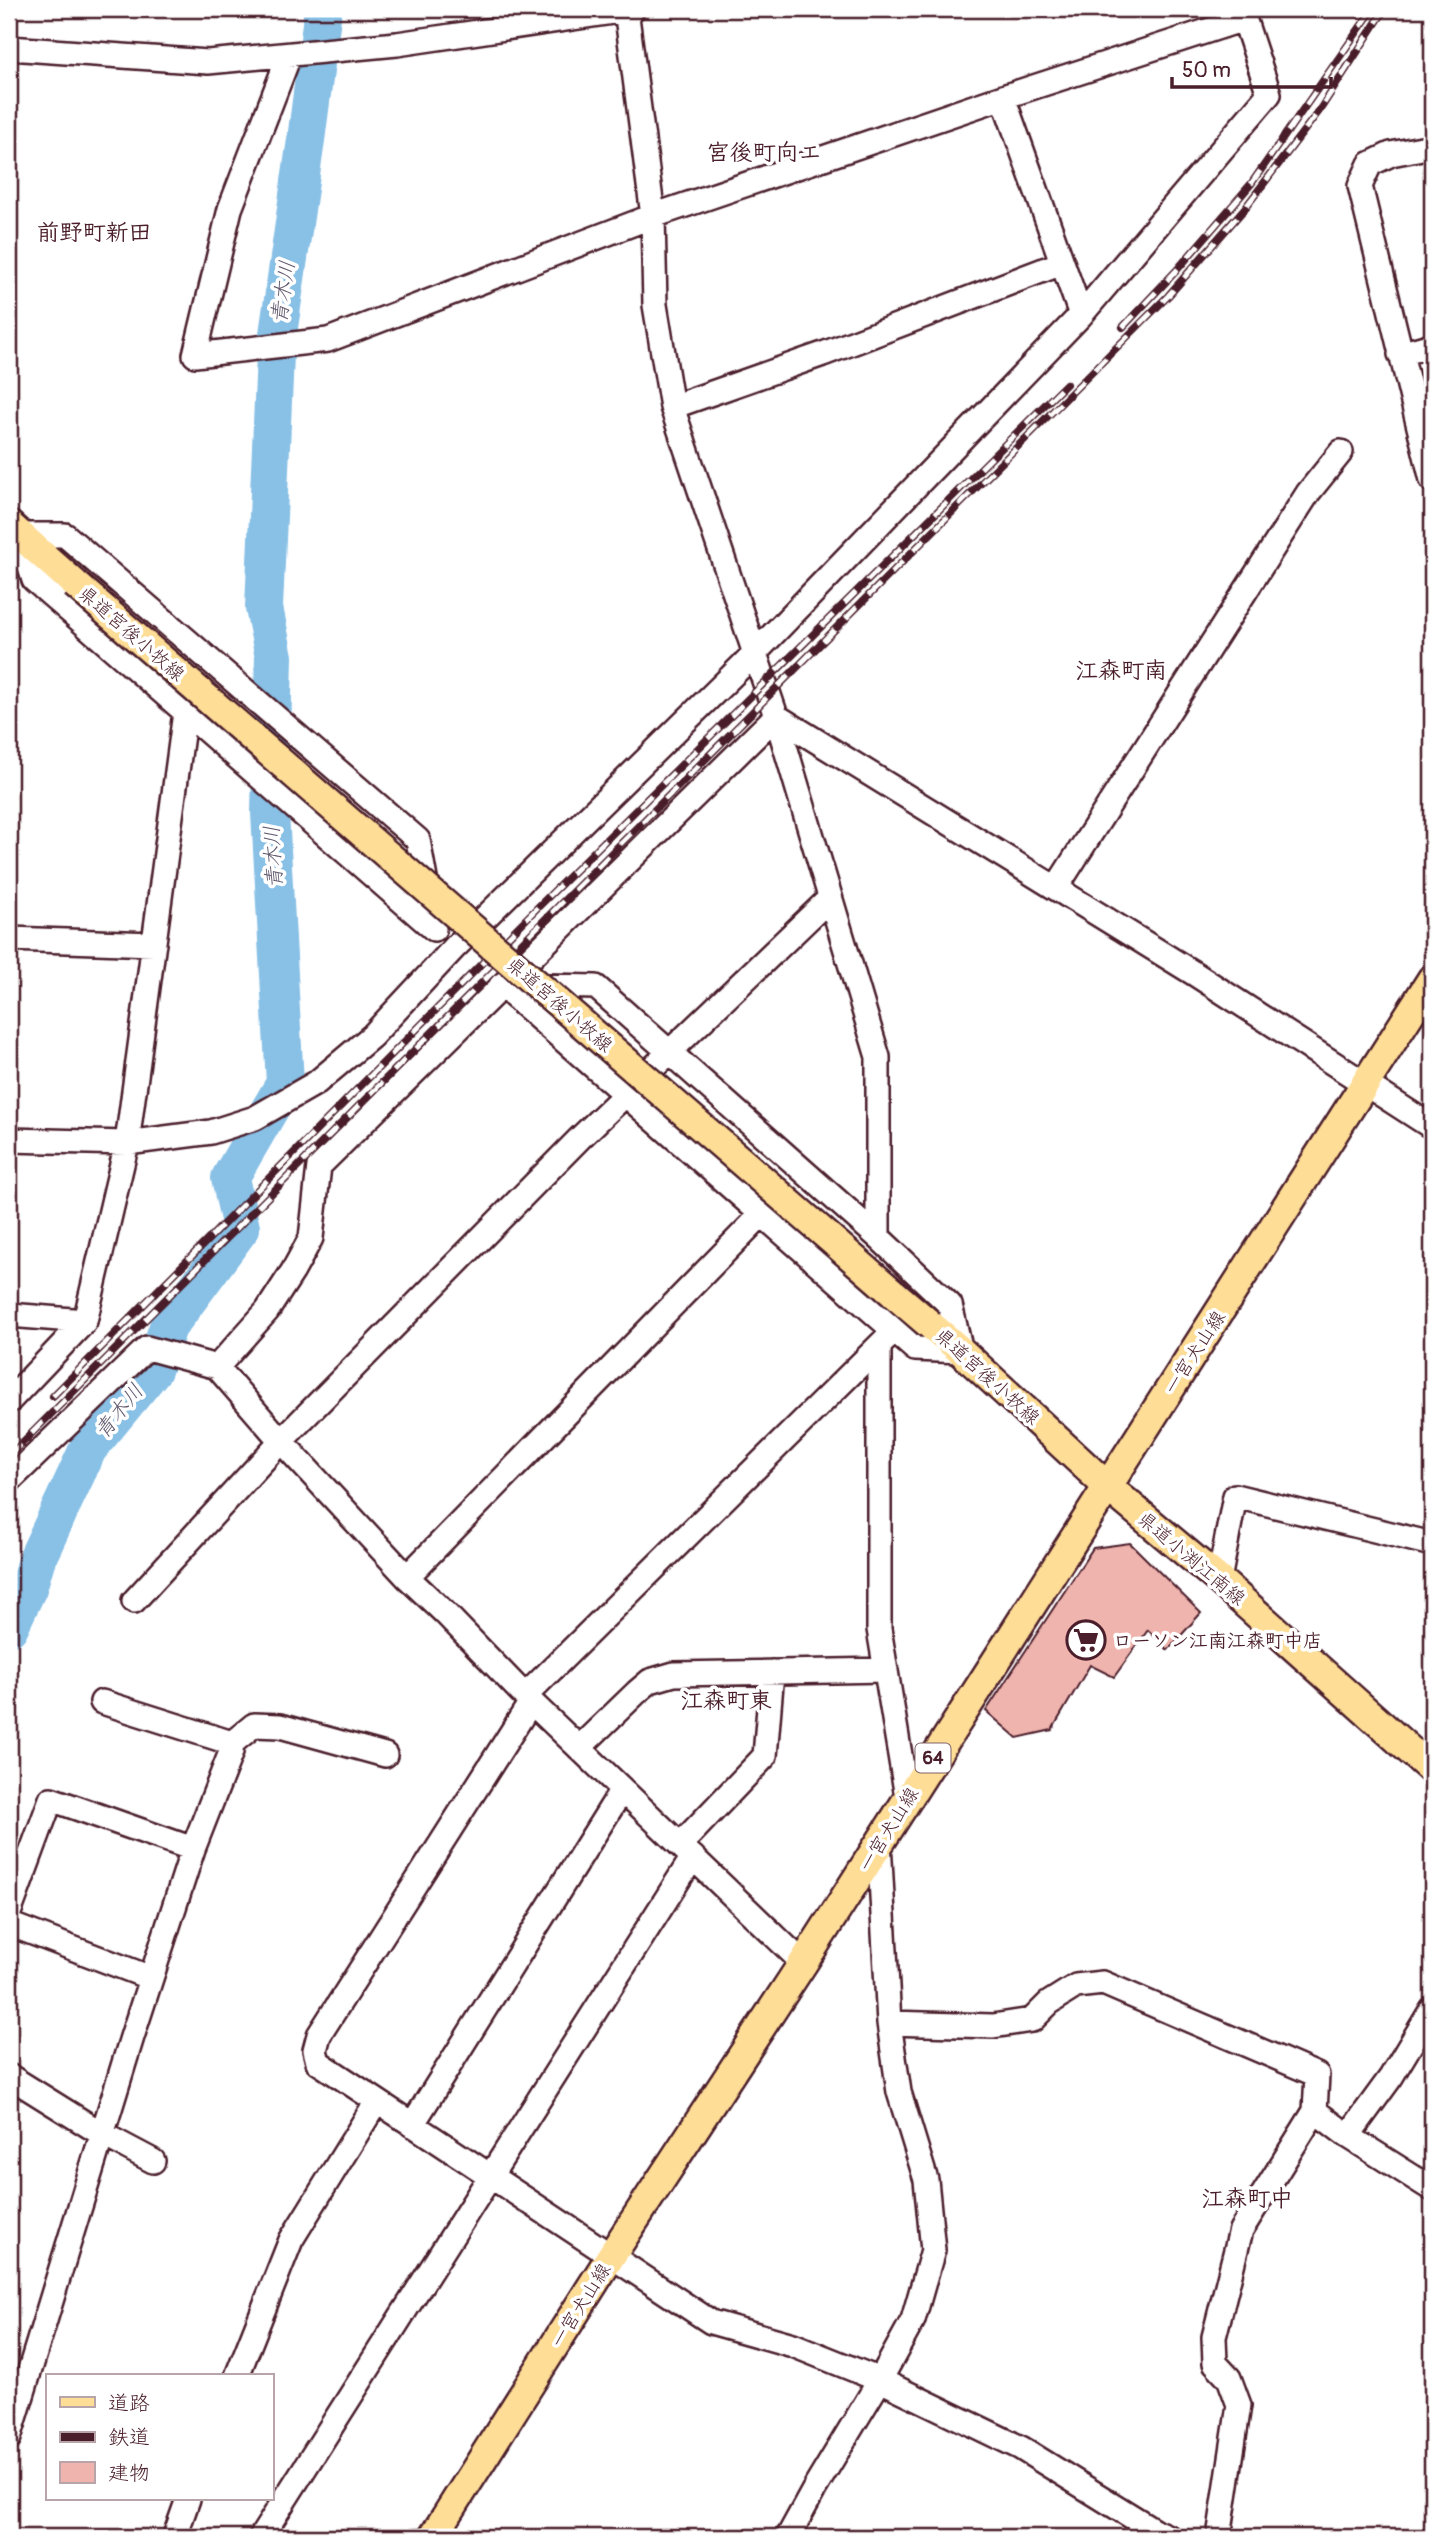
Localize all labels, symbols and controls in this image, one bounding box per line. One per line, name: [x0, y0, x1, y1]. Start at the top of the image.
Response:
scale bar: [1172, 46, 1331, 90]
text: 50 m: [1182, 57, 1231, 84]
district label: 宮後町向エ: [707, 138, 822, 167]
district label: 前野町新田: [37, 218, 152, 247]
water label: 青木川: [266, 259, 301, 325]
street label: 県道宮後小牧線: [73, 581, 189, 686]
district label: 江森町南: [1075, 656, 1167, 685]
water label: 青木川: [258, 825, 289, 889]
street label: 県道宮後小牧線: [501, 952, 617, 1057]
street label: 一宮犬山線: [1159, 1306, 1231, 1399]
street label: 県道宮後小牧線: [930, 1323, 1045, 1430]
water label: 青木川: [89, 1378, 150, 1444]
street label: 県道小渕江南線: [1133, 1507, 1250, 1611]
supermarket icon: ローソン江南江森町中店: [1065, 1619, 1107, 1661]
place label: ローソン江南江森町中店: [1113, 1629, 1322, 1653]
district label: 江森町東: [680, 1686, 772, 1715]
road number: 64: [916, 1744, 950, 1772]
street label: 一宮犬山線: [853, 1783, 924, 1876]
district label: 江森町中: [1201, 2184, 1293, 2213]
street label: 一宮犬山線: [545, 2259, 616, 2352]
legend: [46, 2374, 273, 2500]
text: 道路: [108, 2390, 150, 2417]
text: 鉄道: [108, 2424, 150, 2451]
text: 建物: [108, 2460, 150, 2487]

